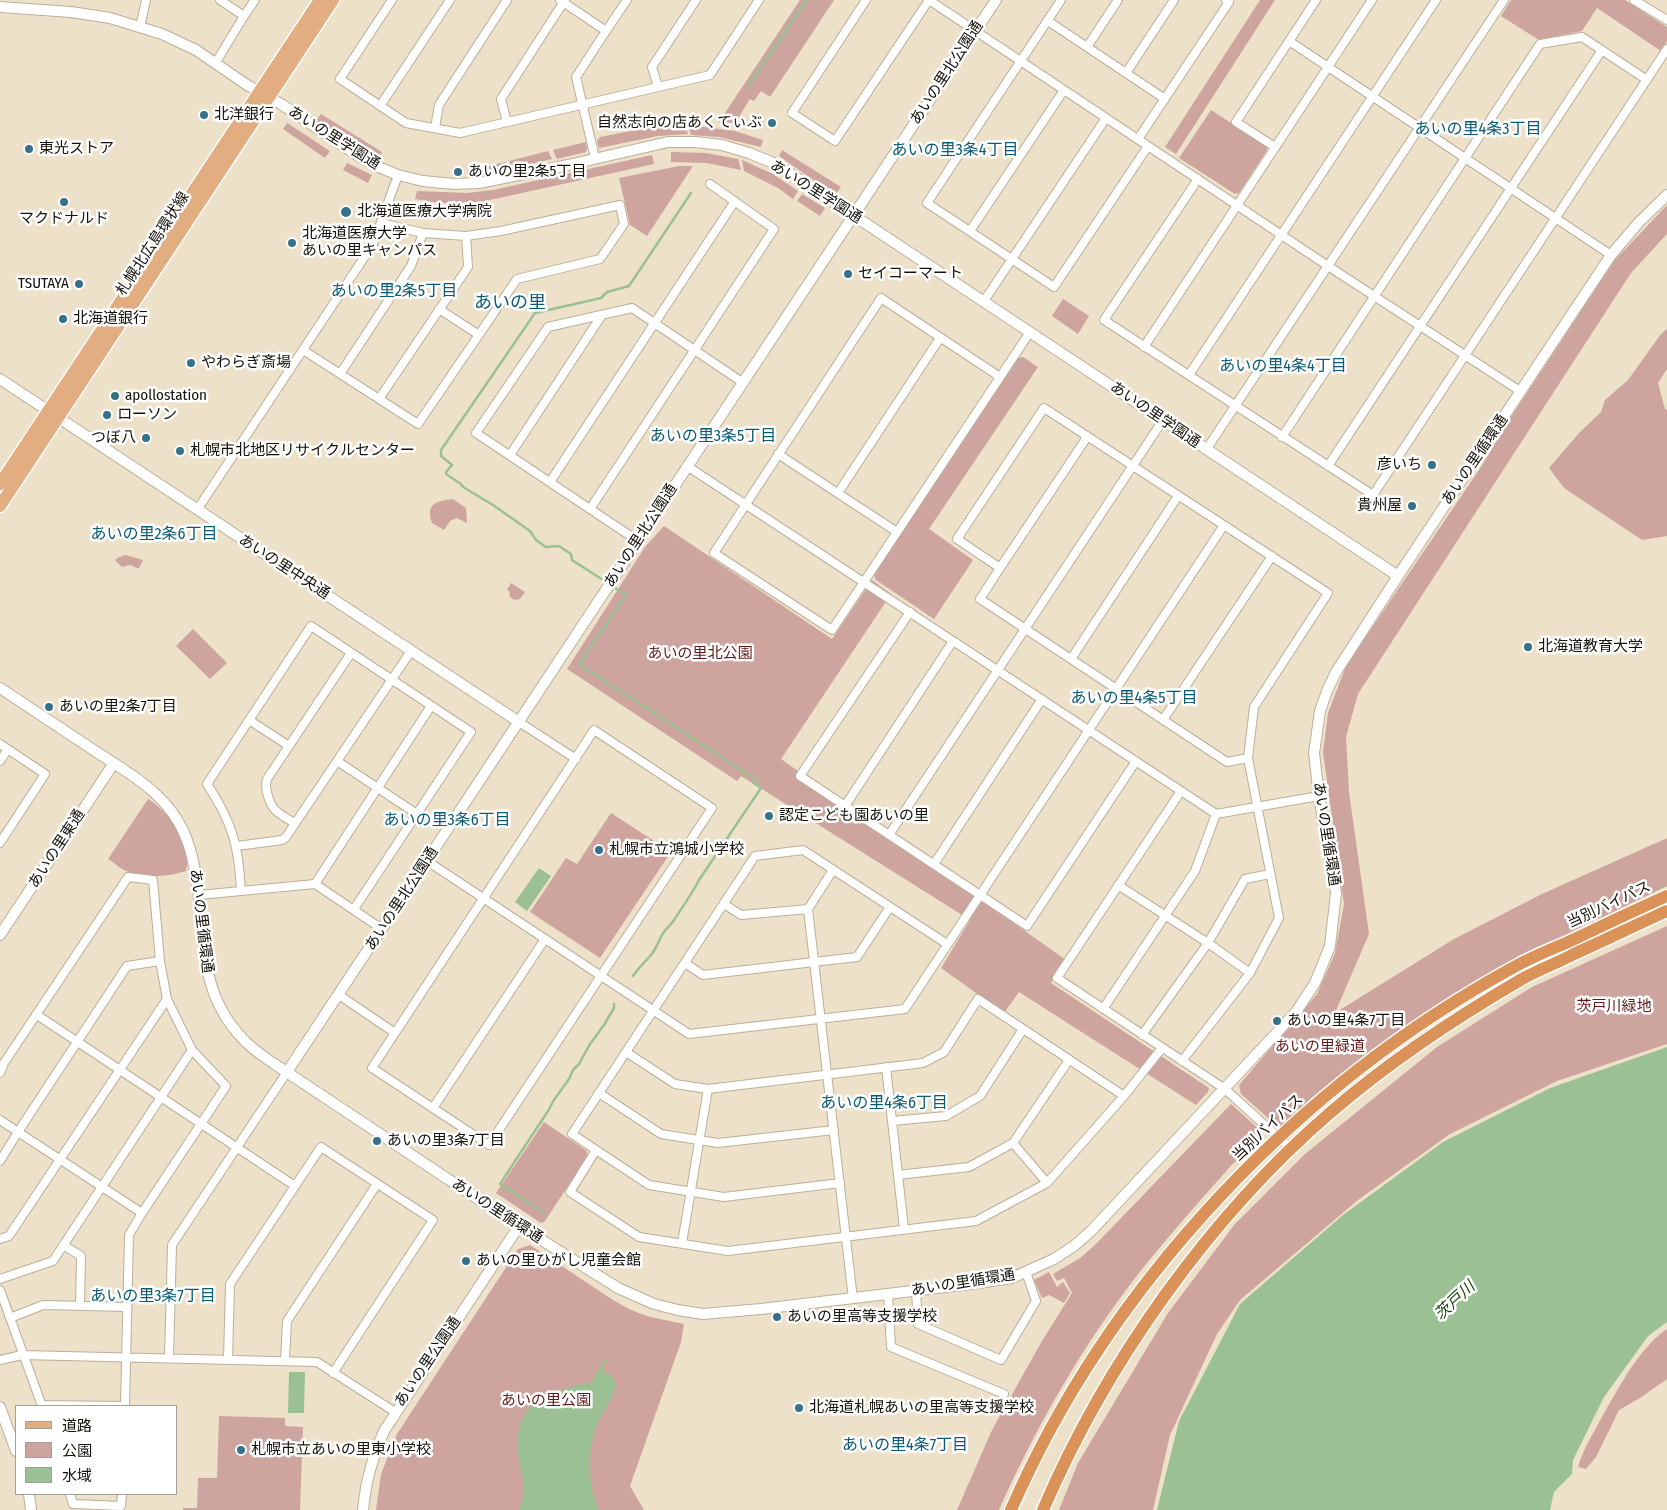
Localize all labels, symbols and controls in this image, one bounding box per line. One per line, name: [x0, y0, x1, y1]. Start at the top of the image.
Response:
street label: あいの里北公園通: [907, 18, 987, 128]
street label: あいの里学園通: [285, 103, 383, 173]
place label: 北洋銀行: [214, 106, 274, 124]
marker: 北洋銀行: [198, 109, 210, 121]
place label: 自然志向の店あくてぃぶ: [597, 114, 762, 132]
marker: 自然志向の店あくてぃぶ: [766, 117, 778, 129]
district label: あいの里4条3丁目: [1415, 120, 1541, 140]
place label: 東光ストア: [39, 140, 114, 158]
district label: あいの里3条4丁目: [892, 141, 1018, 161]
marker: 東光ストア: [23, 143, 35, 155]
street label: あいの里学園通: [767, 157, 865, 227]
place label: あいの里2条5丁目: [468, 163, 586, 181]
marker: あいの里2条5丁目: [452, 166, 464, 178]
street label: 札幌北広島環状線: [113, 189, 193, 299]
marker: マクドナルド: [58, 196, 70, 208]
place label: 北海道医療大学病院: [357, 203, 492, 221]
marker: 北海道医療大学病院: [339, 205, 353, 219]
place label: マクドナルド: [19, 210, 109, 228]
place label: 北海道医療大学 あいの里キャンパス: [302, 225, 437, 260]
marker: 北海道医療大学 あいの里キャンパス: [286, 237, 298, 249]
place label: セイコーマート: [858, 265, 963, 283]
marker: セイコーマート: [842, 268, 854, 280]
place label: TSUTAYA: [18, 275, 69, 293]
marker: TSUTAYA: [73, 278, 85, 290]
district label: あいの里2条5丁目: [331, 282, 457, 302]
district label: あいの里: [474, 292, 546, 314]
place label: 北海道銀行: [73, 310, 148, 328]
marker: 北海道銀行: [57, 313, 69, 325]
place label: やわらぎ斎場: [201, 354, 291, 372]
marker: やわらぎ斎場: [185, 357, 197, 369]
district label: あいの里4条4丁目: [1219, 357, 1347, 377]
street label: あいの里学園通: [1106, 378, 1204, 452]
place label: apollostation: [125, 387, 207, 405]
marker: apollostation: [109, 390, 121, 402]
place label: ローソン: [117, 406, 177, 424]
marker: ローソン: [101, 409, 113, 421]
street label: あいの里循環通: [1438, 411, 1512, 509]
district label: あいの里3条5丁目: [650, 427, 776, 447]
place label: つぼ八: [91, 429, 136, 447]
marker: つぼ八: [140, 432, 152, 444]
place label: 札幌市北地区リサイクルセンター: [190, 442, 415, 460]
marker: 札幌市北地区リサイクルセンター: [174, 445, 186, 457]
place label: 彦いち: [1377, 456, 1422, 474]
marker: 彦いち: [1426, 459, 1438, 471]
street label: あいの里北公園通: [601, 481, 681, 591]
place label: 貴州屋: [1357, 497, 1402, 515]
marker: 貴州屋: [1406, 500, 1418, 512]
district label: あいの里2条6丁目: [91, 525, 217, 545]
street label: あいの里中央通: [235, 531, 333, 603]
place label: 北海道教育大学: [1538, 638, 1643, 656]
marker: 北海道教育大学: [1522, 641, 1534, 653]
park label: あいの里北公園: [648, 645, 752, 663]
district label: あいの里4条5丁目: [1070, 689, 1198, 709]
place label: あいの里2条7丁目: [59, 698, 177, 716]
marker: あいの里2条7丁目: [43, 701, 55, 713]
street label: あいの里循環通: [1309, 781, 1343, 887]
street label: あいの里東通: [25, 806, 89, 892]
place label: 認定こども園あいの里: [779, 807, 929, 825]
marker: 認定こども園あいの里: [763, 810, 775, 822]
district label: あいの里3条6丁目: [383, 811, 511, 831]
place label: 札幌市立鴻城小学校: [609, 841, 744, 859]
street label: あいの里北公園通: [362, 844, 442, 954]
marker: 札幌市立鴻城小学校: [593, 844, 605, 856]
street label: あいの里循環通: [186, 868, 216, 974]
street label: 当別バイパス: [1564, 878, 1654, 932]
park label: 茨戸川緑地: [1577, 998, 1651, 1016]
place label: あいの里4条7丁目: [1287, 1012, 1405, 1030]
marker: あいの里4条7丁目: [1271, 1015, 1283, 1027]
park label: あいの里緑道: [1275, 1038, 1365, 1056]
street label: 当別バイパス: [1229, 1091, 1307, 1165]
district label: あいの里4条6丁目: [820, 1094, 948, 1114]
place label: あいの里3条7丁目: [387, 1132, 505, 1150]
marker: あいの里3条7丁目: [371, 1135, 383, 1147]
street label: あいの里循環通: [448, 1175, 546, 1247]
place label: あいの里ひがし児童会館: [476, 1252, 641, 1270]
marker: あいの里ひがし児童会館: [460, 1255, 472, 1267]
street label: あいの里循環通: [910, 1266, 1016, 1300]
water label: 茨戸川: [1431, 1278, 1479, 1324]
district label: あいの里3条7丁目: [90, 1287, 216, 1307]
place label: あいの里高等支援学校: [787, 1308, 937, 1326]
marker: あいの里高等支援学校: [771, 1311, 783, 1323]
street label: あいの里公園通: [391, 1313, 465, 1411]
park label: あいの里公園: [501, 1392, 591, 1410]
place label: 北海道札幌あいの里高等支援学校: [809, 1399, 1034, 1417]
marker: 北海道札幌あいの里高等支援学校: [793, 1402, 805, 1414]
legend: [15, 1405, 178, 1495]
text: 道路: [62, 1417, 92, 1435]
district label: あいの里4条7丁目: [842, 1436, 968, 1456]
place label: 札幌市立あいの里東小学校: [251, 1441, 431, 1459]
text: 公園: [62, 1442, 92, 1460]
marker: 札幌市立あいの里東小学校: [235, 1444, 247, 1456]
text: 水域: [62, 1467, 92, 1485]

